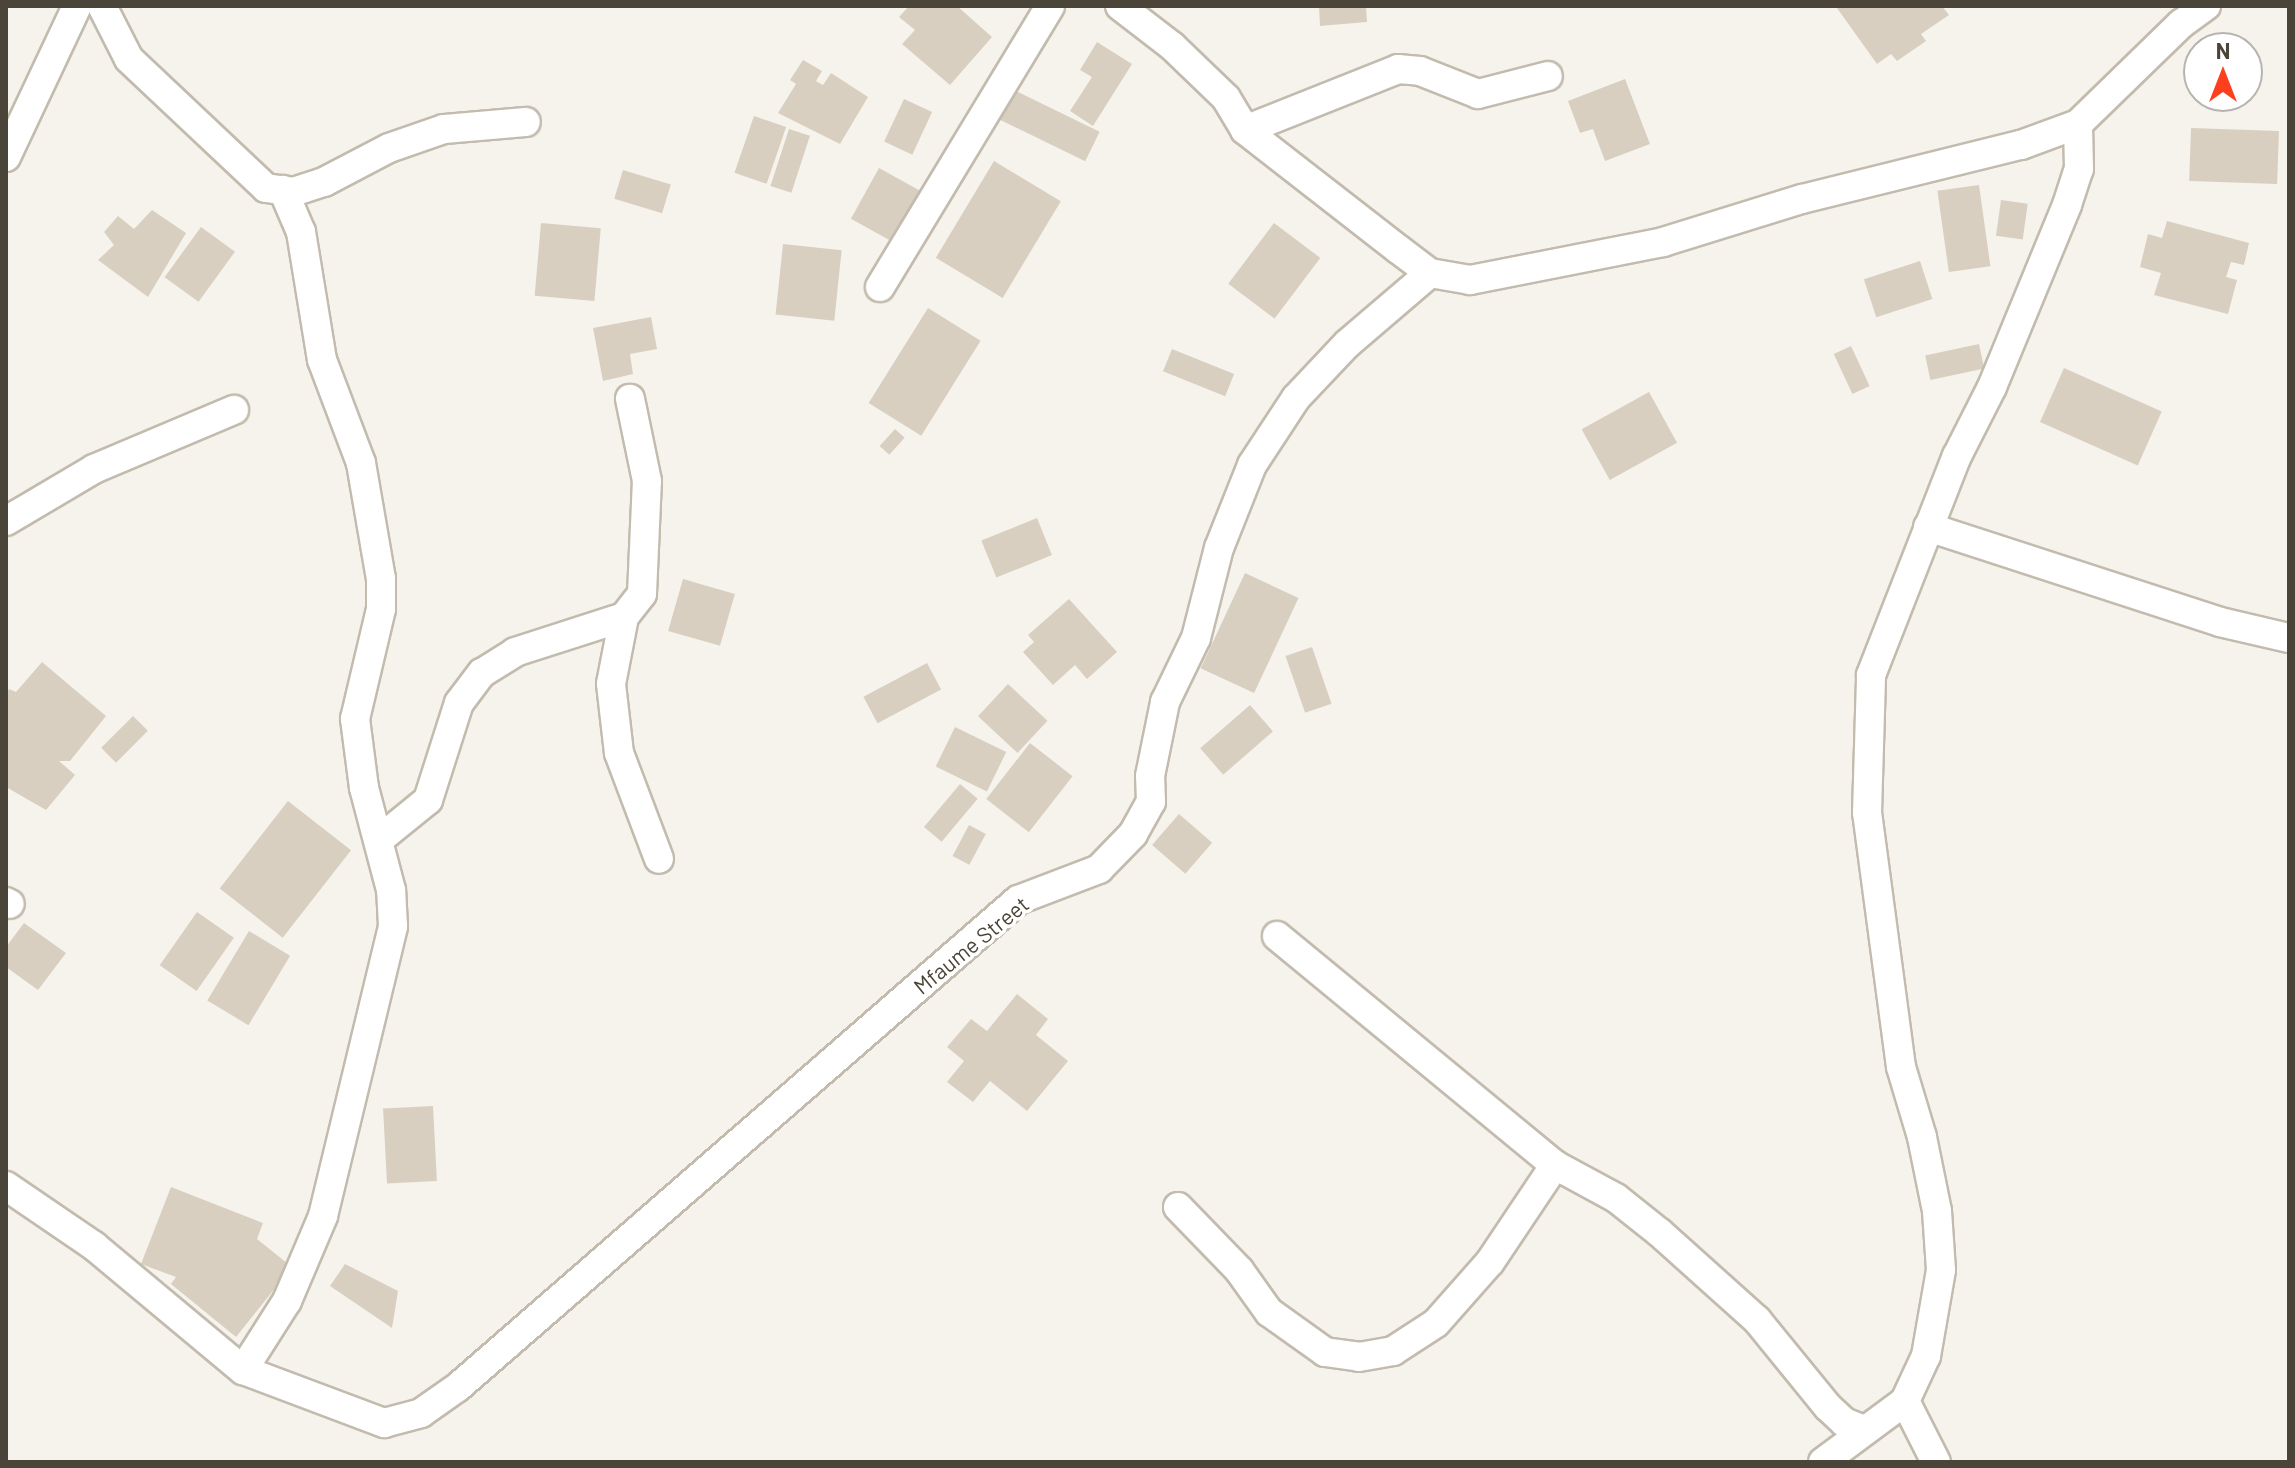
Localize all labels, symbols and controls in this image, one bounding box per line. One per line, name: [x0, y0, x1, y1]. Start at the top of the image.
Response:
north arrow: [2183, 32, 2263, 112]
text: N: [2216, 37, 2230, 63]
street label: Mfaume Street: [908, 891, 1034, 999]

